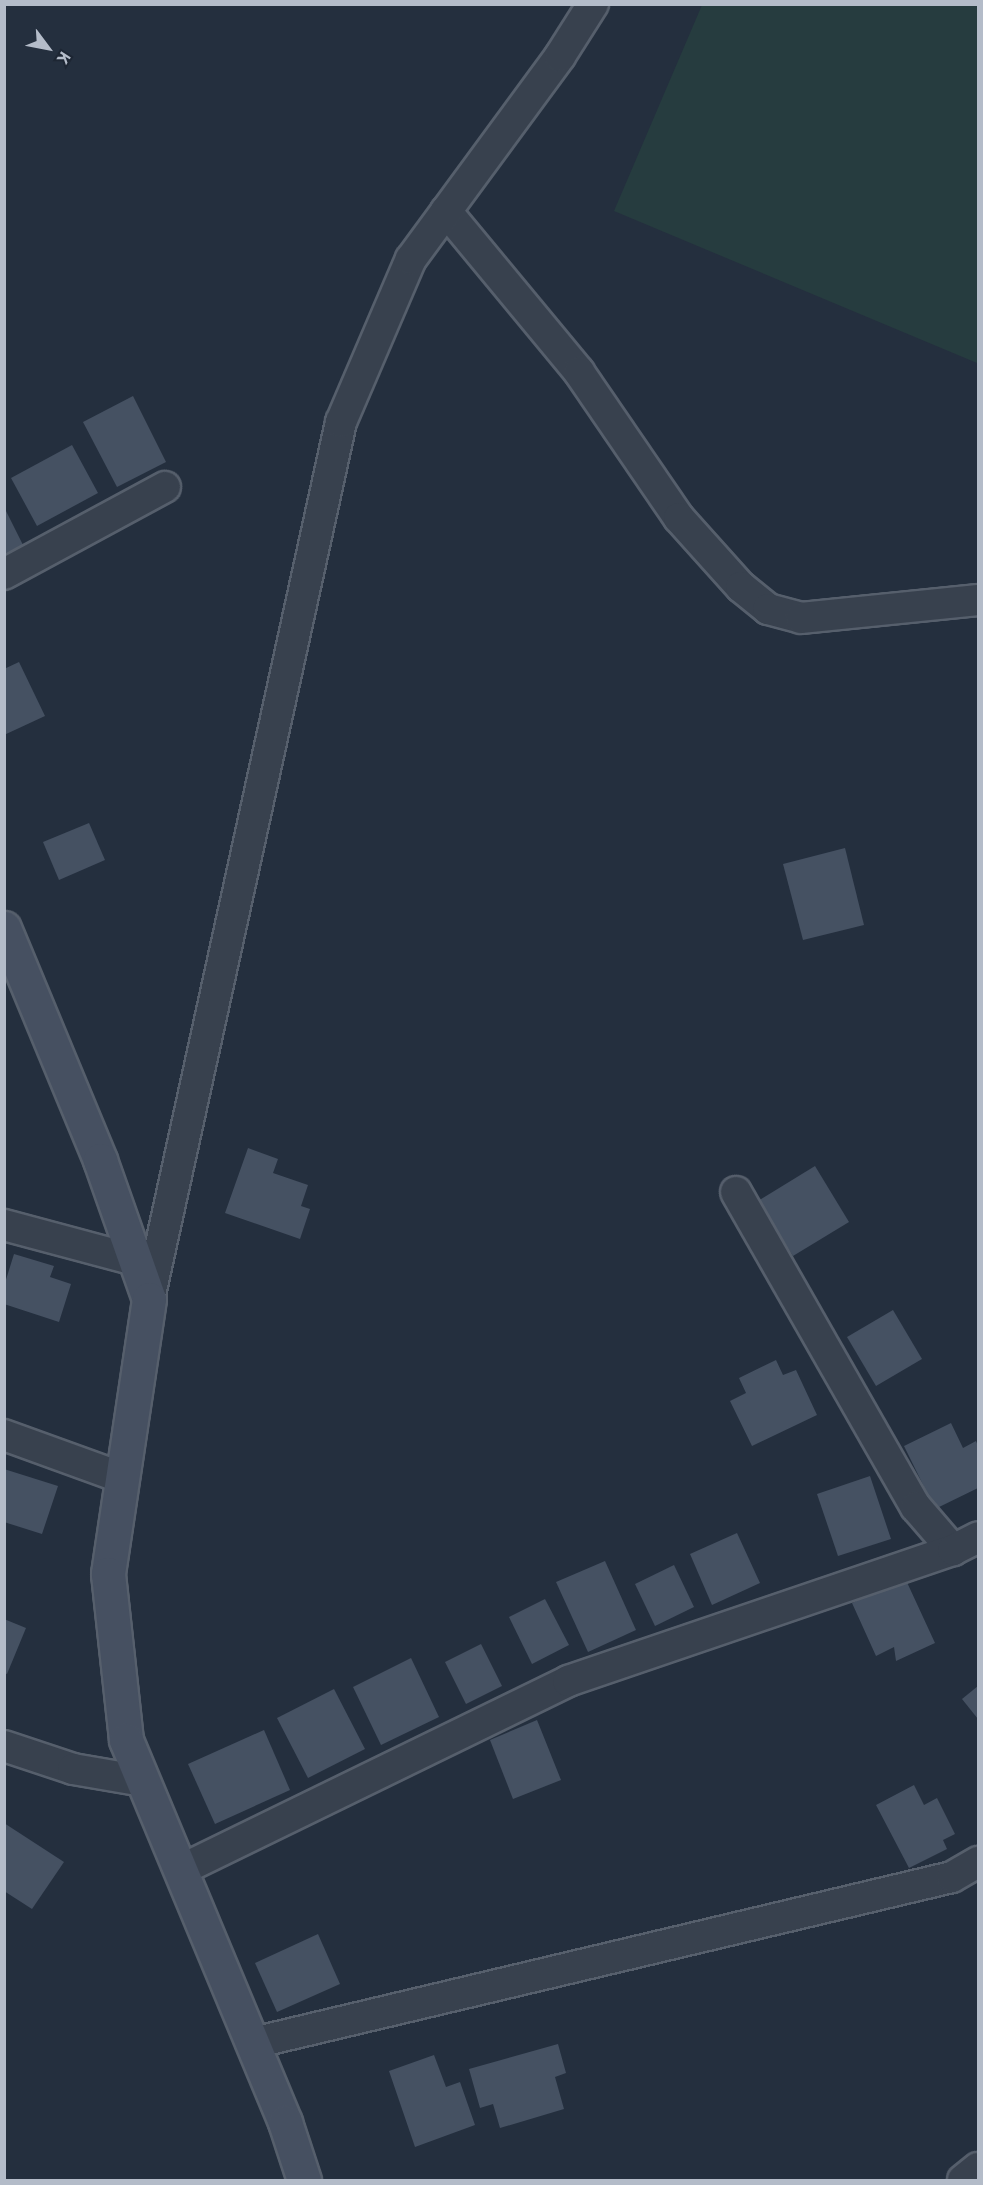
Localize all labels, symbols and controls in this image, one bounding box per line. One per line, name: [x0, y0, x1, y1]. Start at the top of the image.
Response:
north arrow: [18, 18, 78, 78]
text: K: [53, 48, 74, 67]

